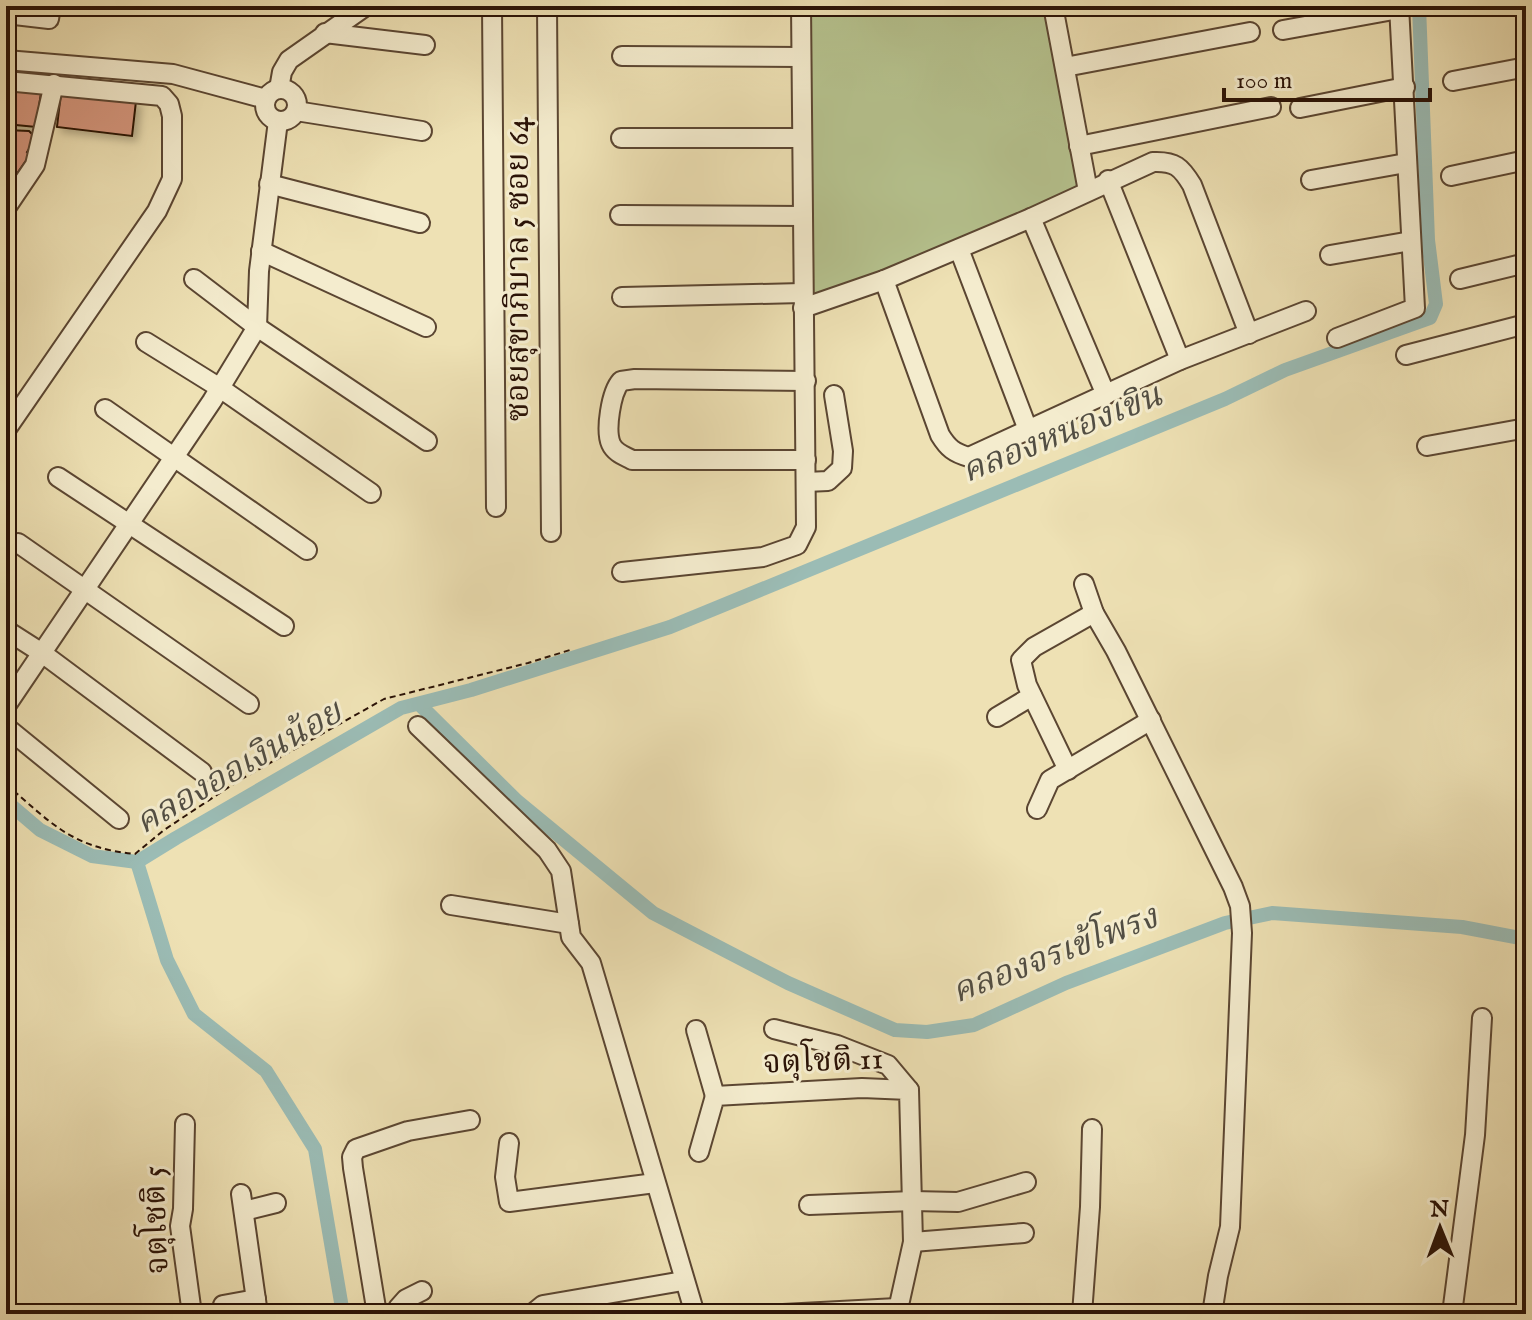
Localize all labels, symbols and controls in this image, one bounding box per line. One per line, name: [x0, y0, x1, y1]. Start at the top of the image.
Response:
scale bar: [1224, 52, 1430, 102]
text: 100 m: [1236, 66, 1292, 97]
street label: ซอยสุขาภิบาล 5 ซอย 64: [499, 116, 540, 422]
water label: คลองหนองเขิน: [955, 374, 1169, 494]
water label: คลองออเงินน้อย: [128, 691, 352, 845]
water label: คลองจรเข้โพรง: [945, 892, 1166, 1014]
street label: จตุโชติ 11: [762, 1035, 884, 1085]
street label: จตุโชติ 5: [131, 1165, 179, 1275]
north arrow: [1400, 1188, 1480, 1268]
text: N: [1429, 1196, 1449, 1224]

